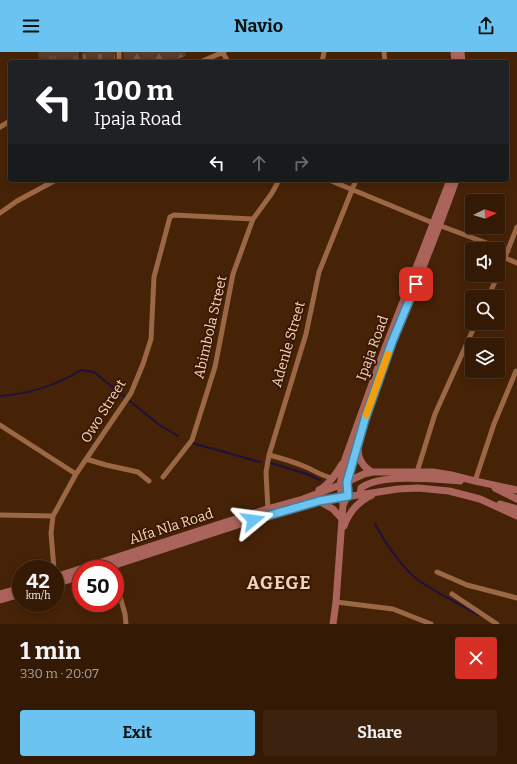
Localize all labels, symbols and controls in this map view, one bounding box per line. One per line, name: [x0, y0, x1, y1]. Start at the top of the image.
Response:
icon: menu: [20, 15, 42, 37]
text: Navio: [234, 15, 283, 37]
icon: share: [475, 15, 497, 37]
text: 100 m: [94, 74, 173, 107]
icon: left: [28, 76, 80, 128]
text: Ipaja Road: [94, 108, 182, 130]
icon: left: [206, 152, 228, 174]
icon: ahead: [248, 152, 270, 174]
icon: right: [290, 152, 312, 174]
north arrow: [465, 194, 505, 234]
map controls: [465, 194, 505, 378]
button: sound: [465, 242, 505, 282]
pin: [399, 267, 433, 301]
icon: arrive: [405, 273, 427, 295]
street label: Abimbola Street: [190, 274, 231, 380]
button: search: [465, 290, 505, 330]
street label: Adenle Street: [268, 299, 309, 389]
street label: Ipaja Road: [353, 313, 392, 383]
button: layers: [465, 338, 505, 378]
street label: Owo Street: [77, 376, 130, 446]
position arrow: [232, 499, 274, 541]
street label: Alfa Nla Road: [127, 505, 215, 548]
speed limit sign: 50: [72, 560, 124, 612]
text: 42: [26, 569, 50, 593]
district label: AGEGE: [247, 572, 311, 594]
text: km/h: [26, 590, 50, 602]
text: 1 min: [20, 637, 81, 665]
button: close: [455, 637, 497, 679]
text: 330 m · 20:07: [20, 666, 99, 681]
button: Exit: [20, 710, 255, 756]
button: Share: [263, 710, 497, 756]

